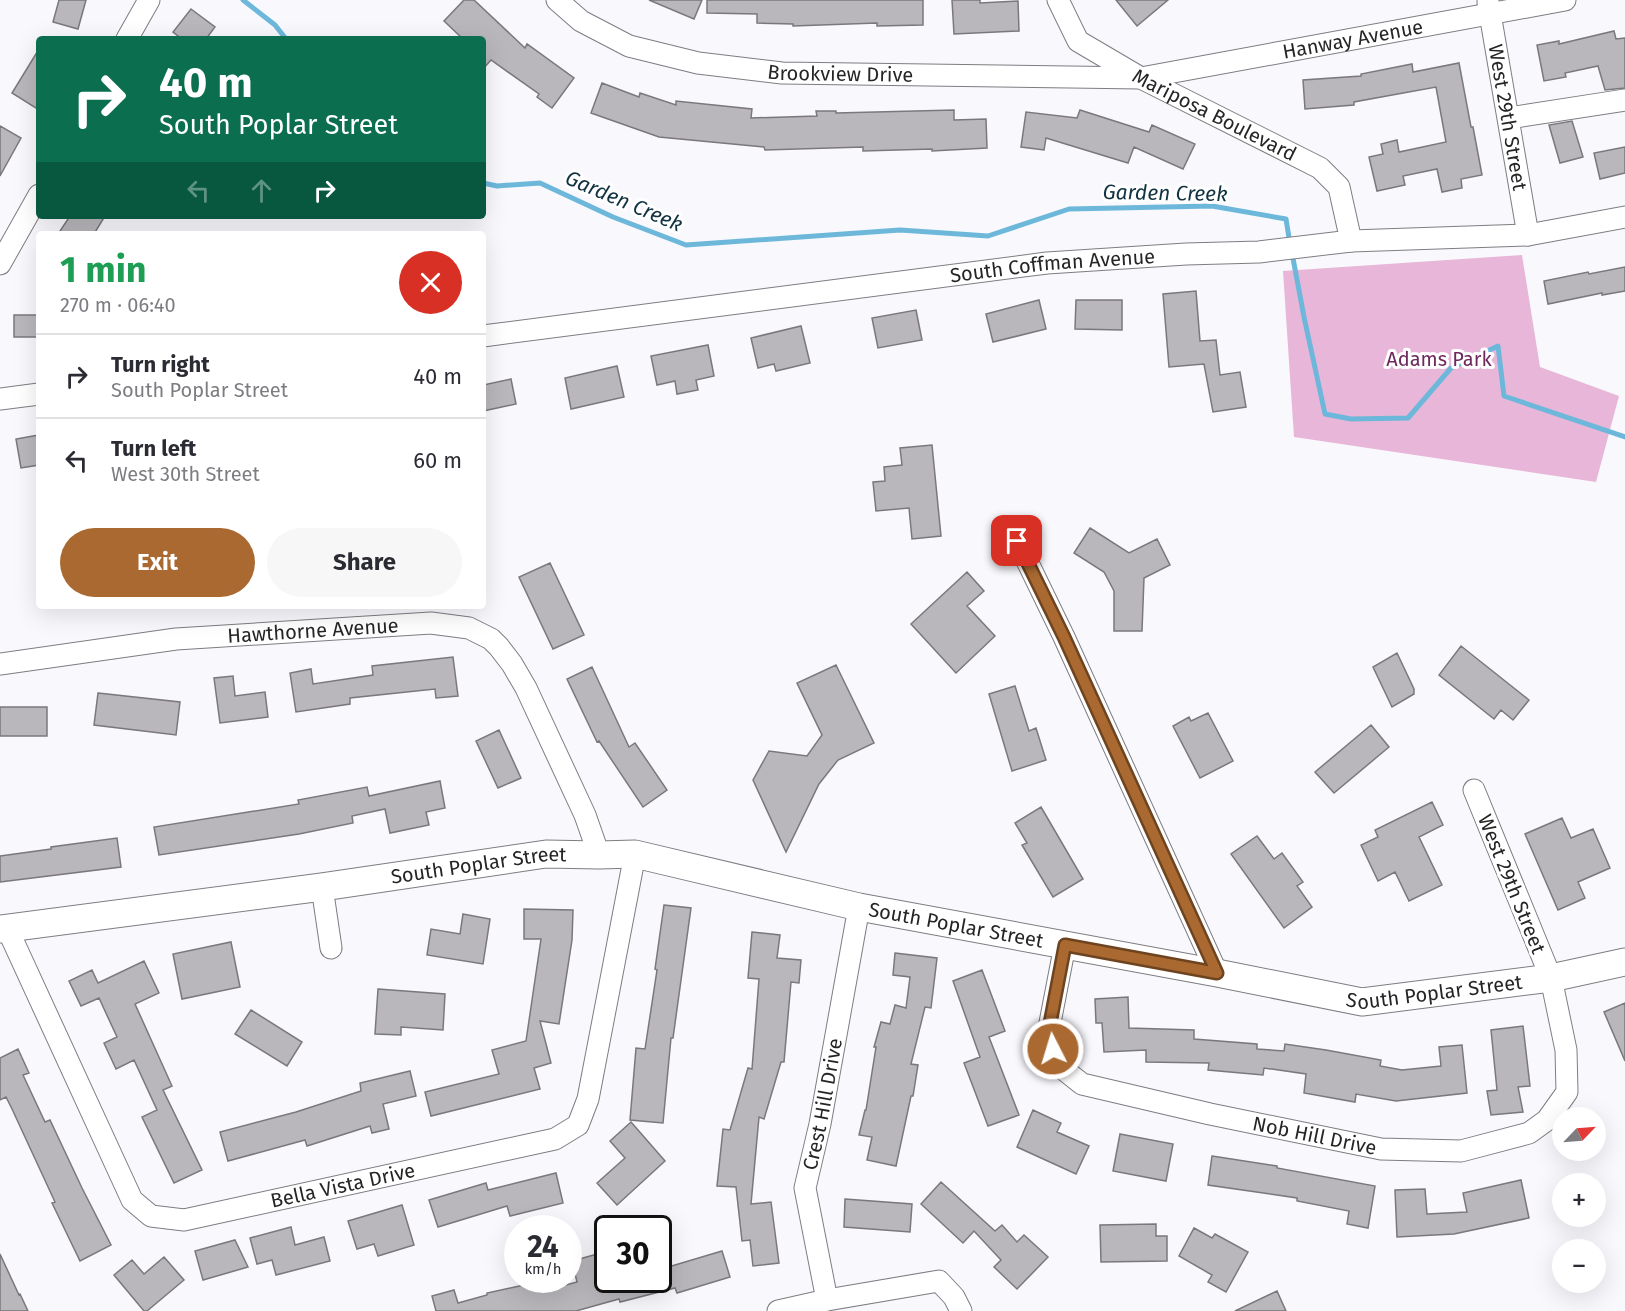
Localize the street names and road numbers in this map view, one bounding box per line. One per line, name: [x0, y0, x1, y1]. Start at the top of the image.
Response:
street label: Hanway Avenue: [1280, 14, 1425, 64]
street label: West 29th Street: [1483, 42, 1532, 193]
street label: Brookview Drive: [766, 59, 913, 87]
street label: Mariposa Boulevard: [1128, 64, 1301, 166]
street label: South Coffman Avenue: [949, 244, 1156, 287]
street label: Hawthorne Avenue: [227, 613, 399, 648]
street label: West 29th Street: [1473, 811, 1551, 958]
street label: South Poplar Street: [389, 842, 567, 889]
street label: South Poplar Street: [867, 897, 1046, 953]
street label: South Poplar Street: [1344, 970, 1524, 1015]
street label: Crest Hill Drive: [798, 1036, 847, 1172]
street label: Nob Hill Drive: [1251, 1111, 1379, 1160]
street label: Bella Vista Drive: [268, 1158, 417, 1213]

